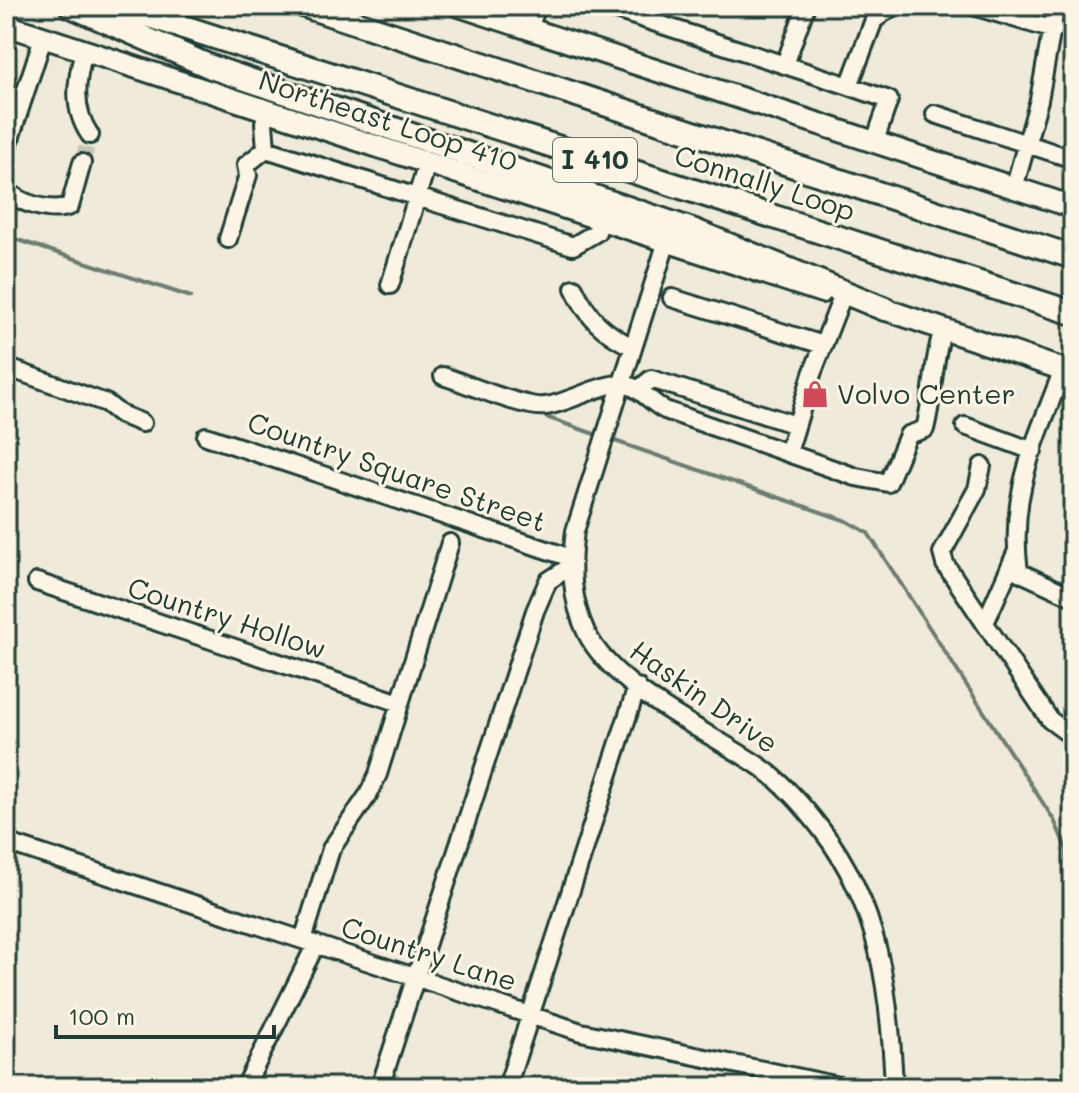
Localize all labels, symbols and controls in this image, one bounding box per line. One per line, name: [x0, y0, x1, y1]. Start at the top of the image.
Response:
street label: Northeast Loop 410: [255, 61, 522, 179]
street label: Connally Loop: [670, 136, 860, 228]
road number: I 410: [553, 138, 637, 182]
place label: Volvo Center: [837, 375, 1016, 411]
shop icon: Volvo Center: [800, 379, 830, 409]
street label: Country Square Street: [243, 403, 551, 539]
street label: Country Hollow: [124, 568, 331, 666]
street label: Haskin Drive: [623, 632, 786, 761]
street label: Country Lane: [337, 908, 522, 998]
scale bar: [56, 989, 274, 1039]
text: 100 m: [68, 1000, 135, 1031]

